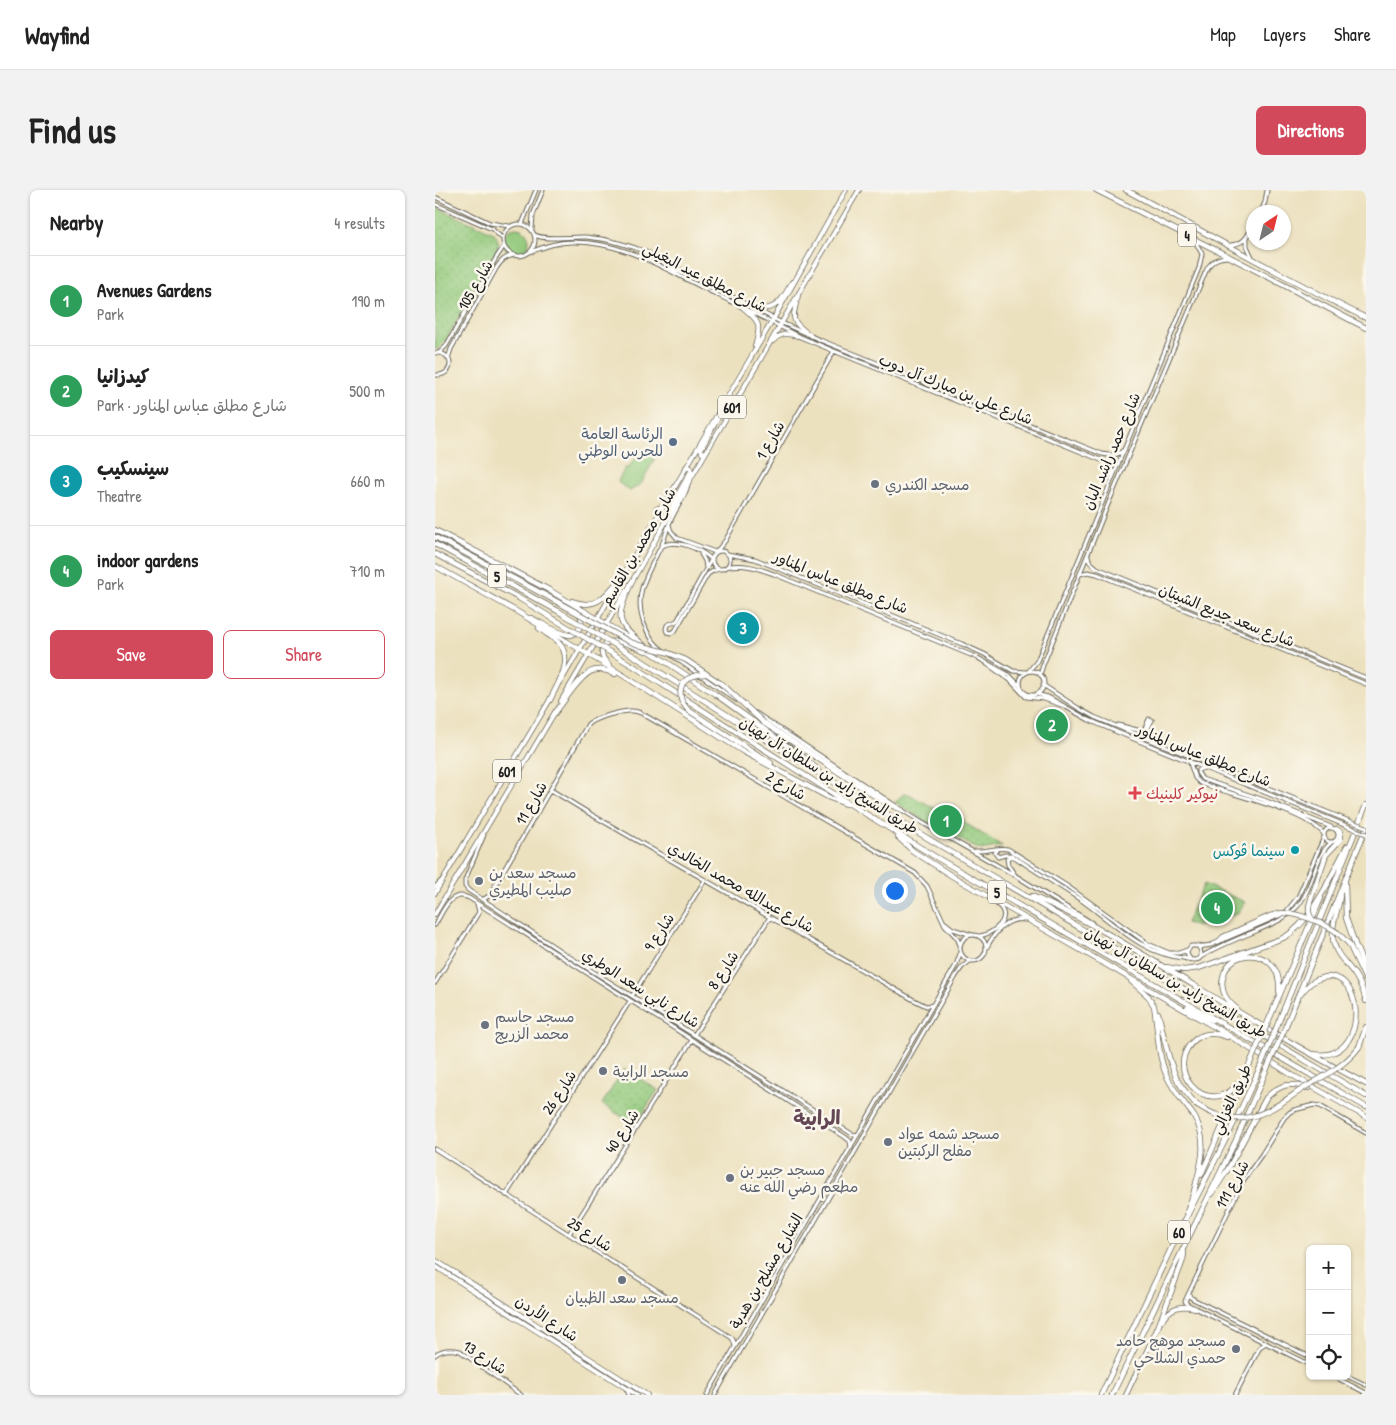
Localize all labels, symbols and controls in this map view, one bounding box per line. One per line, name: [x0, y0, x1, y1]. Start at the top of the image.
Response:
text: Wayfind: [25, 19, 89, 51]
text: Map: [1210, 22, 1236, 47]
text: Layers: [1264, 22, 1306, 47]
text: Share: [1334, 22, 1371, 47]
button: Directions: [1256, 106, 1366, 155]
text: Find us: [30, 107, 116, 154]
north arrow: [1246, 205, 1291, 250]
text: Nearby: [50, 208, 103, 237]
text: 4 results: [334, 212, 385, 234]
road number: 4: [1178, 224, 1196, 246]
street label: شارع مطلق عيد البغيلي: [638, 237, 771, 320]
street label: شارع 105: [452, 256, 498, 314]
text: Avenues Gardens: [97, 277, 212, 303]
text: 1: [63, 290, 69, 312]
text: 190 m: [352, 290, 385, 312]
text: Park: [97, 303, 124, 325]
street label: شارع علي بن مبارك آل دوب: [875, 349, 1036, 432]
text: كيدزانيا: [97, 363, 149, 389]
text: 2: [62, 380, 70, 402]
text: 500 m: [349, 380, 385, 402]
street label: شارع حمد راشد البان: [1077, 389, 1145, 513]
text: Park · شارع مطلق عباس المناور: [97, 394, 287, 416]
road number: 601: [718, 396, 746, 418]
street label: شارع 1: [751, 417, 789, 463]
place label: الرئاسة العامة للحرس الوطني: [578, 423, 663, 464]
marker: الرئاسة العامة للحرس الوطني: [667, 436, 679, 448]
text: سينسكيب: [97, 455, 169, 481]
text: 3: [62, 470, 70, 492]
text: 660 m: [351, 470, 385, 492]
place label: مسجد الكندري: [885, 474, 969, 496]
marker: مسجد الكندري: [869, 478, 881, 490]
street label: شارع محمد بن القاسم: [595, 484, 681, 611]
text: Theatre: [97, 485, 142, 507]
street label: شارع مطلق عباس المناور: [770, 545, 911, 619]
text: indoor gardens: [97, 547, 198, 573]
text: 4: [63, 560, 69, 582]
text: 710 m: [350, 560, 385, 582]
road number: 5: [488, 564, 506, 588]
text: Park: [97, 573, 124, 595]
street label: شارع سعد جديع الشيتان: [1156, 578, 1298, 653]
pin: 3: [727, 609, 759, 647]
button: Save: [50, 630, 213, 679]
button: Share: [223, 630, 385, 679]
pin: 2: [1036, 706, 1068, 744]
street label: طريق الشيخ زايد بن سلطان آل نهيان: [735, 711, 923, 839]
street label: شارع مطلق عباس المناور: [1133, 718, 1274, 792]
road number: 601: [493, 760, 521, 782]
street label: شارع 2: [762, 765, 810, 805]
street label: شارع 11: [510, 777, 552, 829]
place label: نيوكير كلينيك: [1146, 783, 1218, 804]
marker: نيوكير كلينيك: [1128, 786, 1142, 800]
pin: 1: [930, 802, 962, 840]
street label: شارع عبدالله محمد الخالدي: [664, 837, 818, 938]
place label: سينما ڤوكس: [1213, 840, 1285, 861]
marker: سينما ڤوكس: [1289, 844, 1301, 856]
place label: مسجد سعد بن صليب المطيري: [489, 862, 576, 901]
marker: مسجد سعد بن صليب المطيري: [473, 875, 485, 887]
your location: [882, 878, 908, 904]
road number: 5: [988, 880, 1006, 904]
pin: 4: [1201, 889, 1233, 927]
street label: شارع 9: [639, 909, 679, 955]
street label: طريق الشيخ زايد بن سلطان آل نهيان: [1081, 921, 1271, 1043]
street label: شارع نابي سعد الوطري: [577, 943, 704, 1035]
street label: شارع 8: [703, 946, 743, 994]
place label: مسجد جاسم محمد الزريج: [495, 1006, 574, 1044]
marker: مسجد جاسم محمد الزريج: [479, 1019, 491, 1031]
street label: طريق الغزالي: [1206, 1060, 1259, 1139]
place label: مسجد الرابية: [613, 1061, 689, 1082]
marker: مسجد الرابية: [597, 1065, 609, 1077]
street label: شارع 26: [537, 1066, 581, 1118]
district label: الرابية: [793, 1104, 841, 1131]
street label: شارع 40: [600, 1105, 644, 1157]
place label: مسجد شمه عواد مفلح الركبتين: [898, 1123, 1000, 1161]
marker: مسجد شمه عواد مفلح الركبتين: [882, 1136, 894, 1148]
street label: شارع 111: [1210, 1156, 1254, 1212]
place label: مسجد جبير بن مطعم رضي الله عنه: [740, 1159, 858, 1200]
marker: مسجد جبير بن مطعم رضي الله عنه: [724, 1172, 736, 1184]
street label: الشارع مشلح بن هدبة: [724, 1209, 808, 1333]
street label: شارع 25: [564, 1212, 616, 1256]
road number: 60: [1168, 1220, 1190, 1244]
map controls: [1306, 1245, 1351, 1380]
button: +: [1306, 1245, 1351, 1290]
marker: مسجد سعد الظبيان: [616, 1274, 628, 1286]
place label: مسجد سعد الظبيان: [565, 1287, 679, 1308]
street label: شارع الأردن: [511, 1290, 583, 1346]
button: −: [1306, 1290, 1351, 1335]
place label: مسجد موهج حامد حمدي الشلاحي: [1116, 1330, 1226, 1371]
street label: شارع 13: [459, 1335, 511, 1379]
button: locate: [1306, 1335, 1351, 1380]
marker: مسجد موهج حامد حمدي الشلاحي: [1230, 1343, 1242, 1355]

